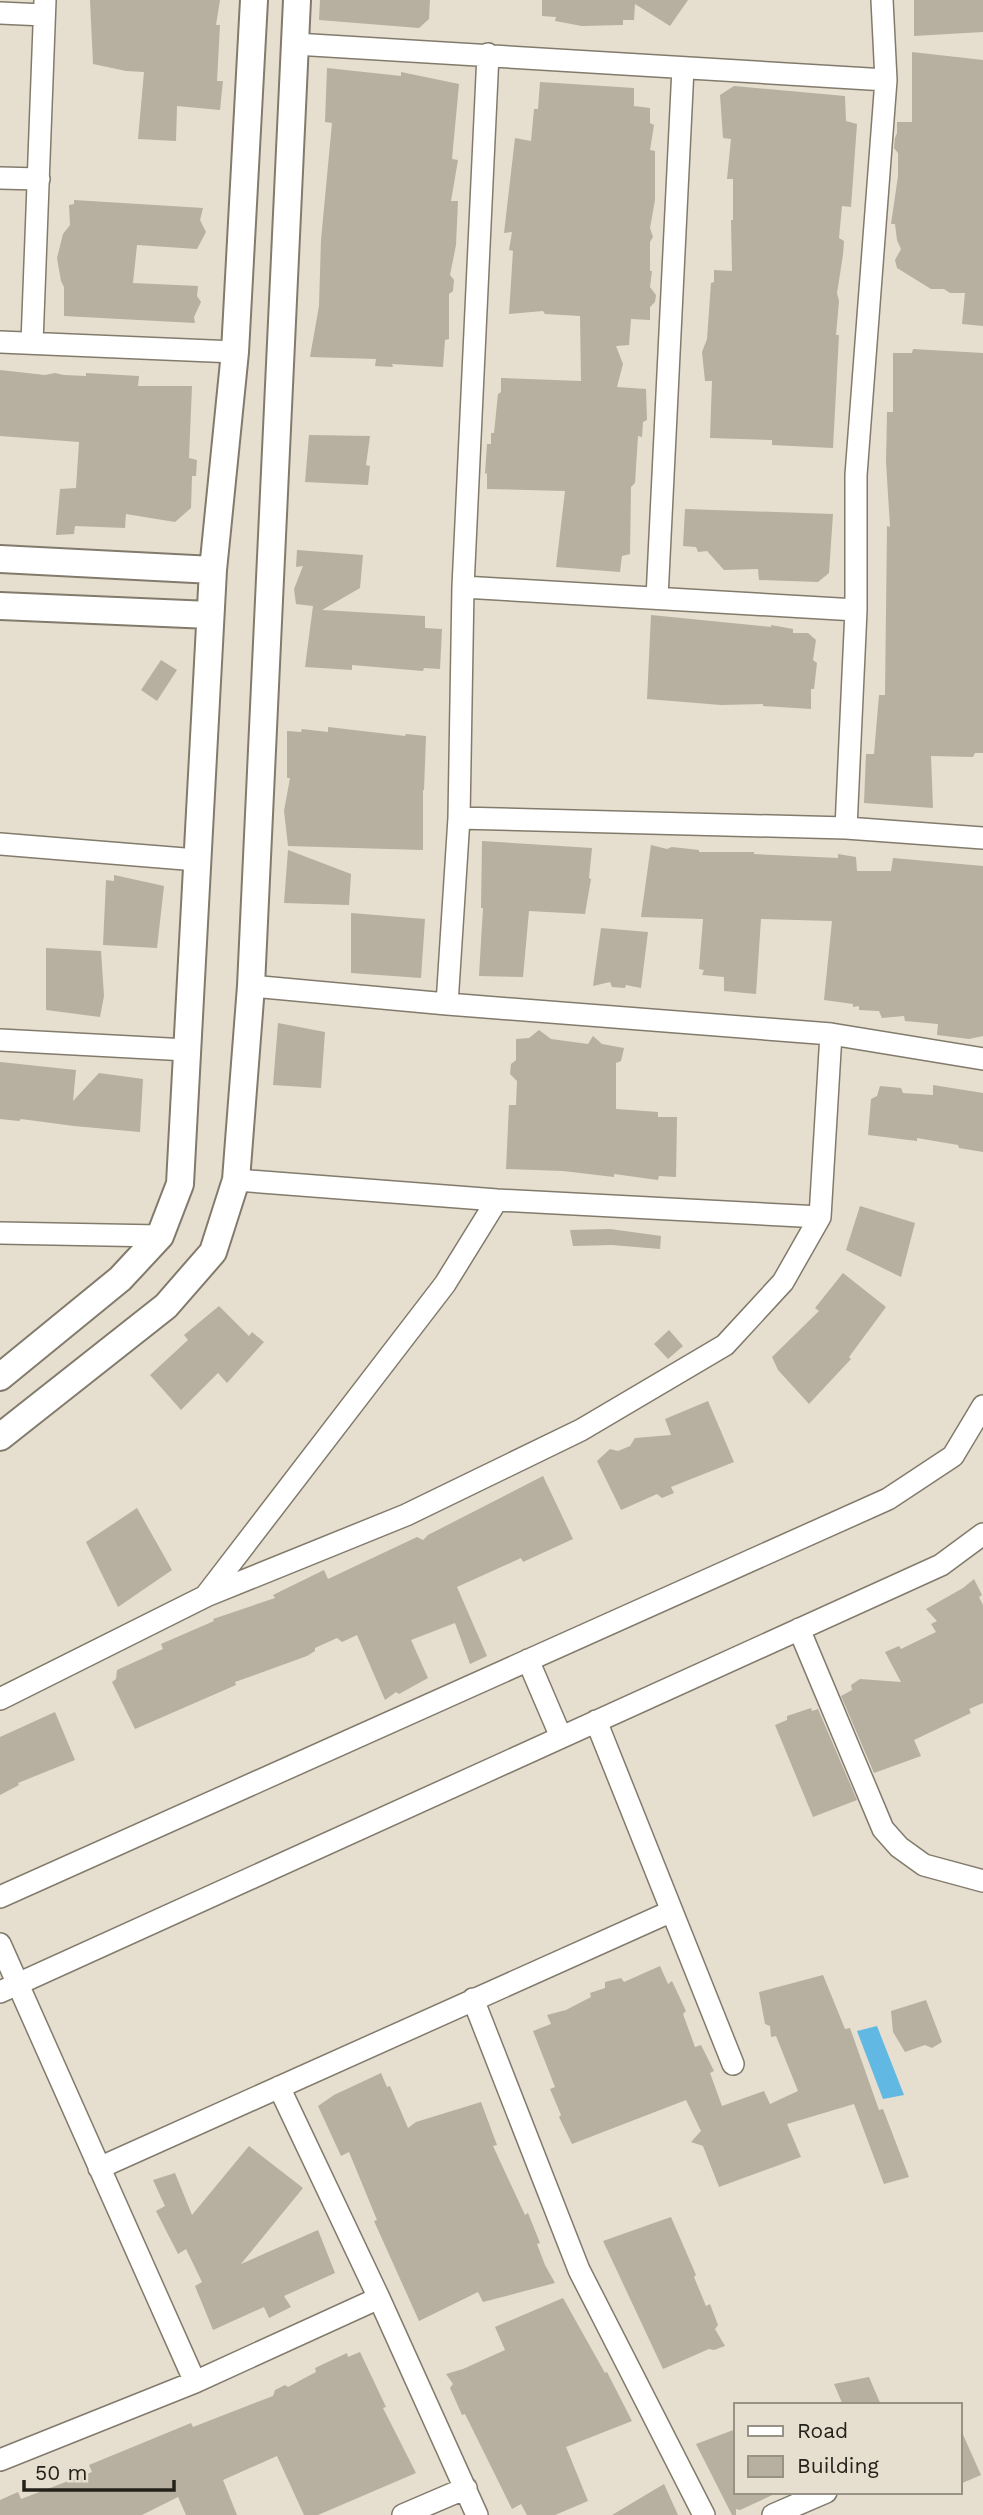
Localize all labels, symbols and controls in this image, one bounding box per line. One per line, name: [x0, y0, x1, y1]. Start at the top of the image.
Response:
legend: [734, 2403, 962, 2494]
text: Road: [797, 2418, 848, 2443]
scale bar: [24, 2448, 175, 2492]
text: Building: [797, 2453, 879, 2478]
text: 50 m: [35, 2460, 87, 2485]

